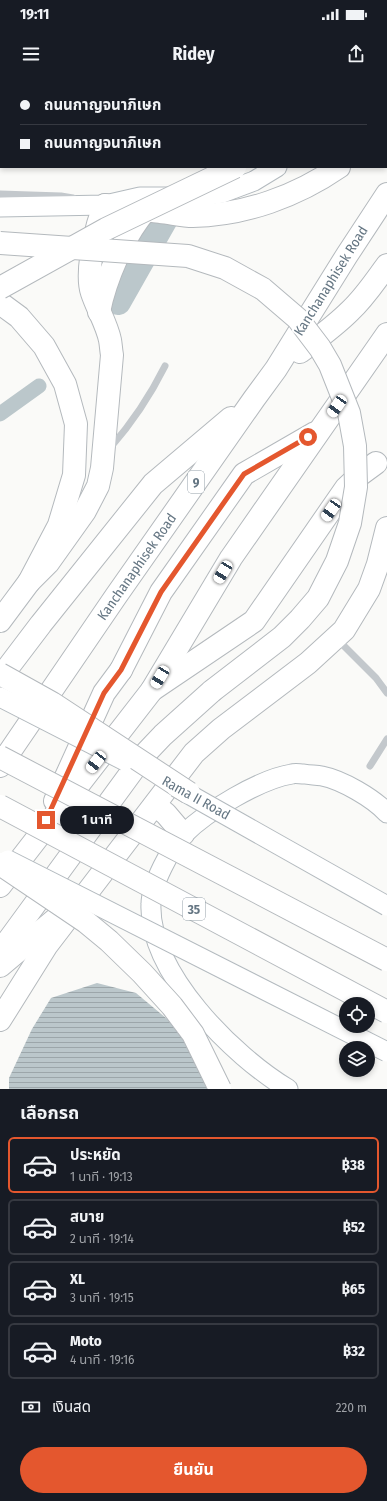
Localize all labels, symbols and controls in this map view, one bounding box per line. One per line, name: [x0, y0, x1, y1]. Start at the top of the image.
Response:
text: 19:11: [20, 5, 49, 23]
icon: menu: [20, 43, 42, 65]
text: Ridey: [172, 43, 215, 65]
icon: share: [345, 43, 367, 65]
text: ถนนกาญจนาภิเษก: [44, 96, 161, 114]
text: ถนนกาญจนาภิเษก: [44, 134, 161, 152]
street label: Kanchanaphisek Road: [290, 223, 372, 339]
car: [325, 393, 349, 419]
route start: [299, 428, 317, 446]
road number: 9: [188, 471, 204, 493]
car: [319, 497, 343, 523]
street label: Kanchanaphisek Road: [94, 510, 180, 624]
car: [212, 559, 234, 585]
car: [149, 664, 171, 690]
car: [84, 749, 108, 775]
street label: Rama II Road: [159, 772, 233, 824]
callout: 1 นาที: [60, 806, 134, 834]
route end: [37, 811, 55, 829]
text: 1 นาที: [82, 812, 112, 827]
road number: 35: [183, 898, 205, 920]
map controls: [339, 997, 375, 1077]
button: locate: [339, 997, 375, 1033]
button: layers: [339, 1041, 375, 1077]
text: เลือกรถ: [20, 1102, 79, 1124]
text: ประหยัด: [70, 1146, 121, 1164]
icon: car: [22, 1147, 58, 1183]
text: ฿38: [342, 1156, 365, 1174]
text: 1 นาที · 19:13: [70, 1169, 133, 1184]
text: สบาย: [70, 1208, 104, 1226]
icon: car: [22, 1209, 58, 1245]
text: ฿52: [343, 1218, 365, 1236]
text: 2 นาที · 19:14: [70, 1231, 134, 1246]
text: XL: [70, 1270, 85, 1288]
icon: car: [22, 1271, 58, 1307]
text: ฿65: [342, 1280, 365, 1298]
text: 3 นาที · 19:15: [70, 1290, 134, 1305]
text: Moto: [70, 1332, 102, 1350]
icon: car: [22, 1333, 58, 1369]
text: ฿32: [343, 1342, 365, 1360]
text: 4 นาที · 19:16: [70, 1352, 135, 1367]
icon: cash: [20, 1396, 42, 1418]
text: เงินสด: [52, 1398, 91, 1416]
text: 220 m: [336, 1400, 367, 1415]
button: ยืนยัน: [20, 1447, 367, 1493]

